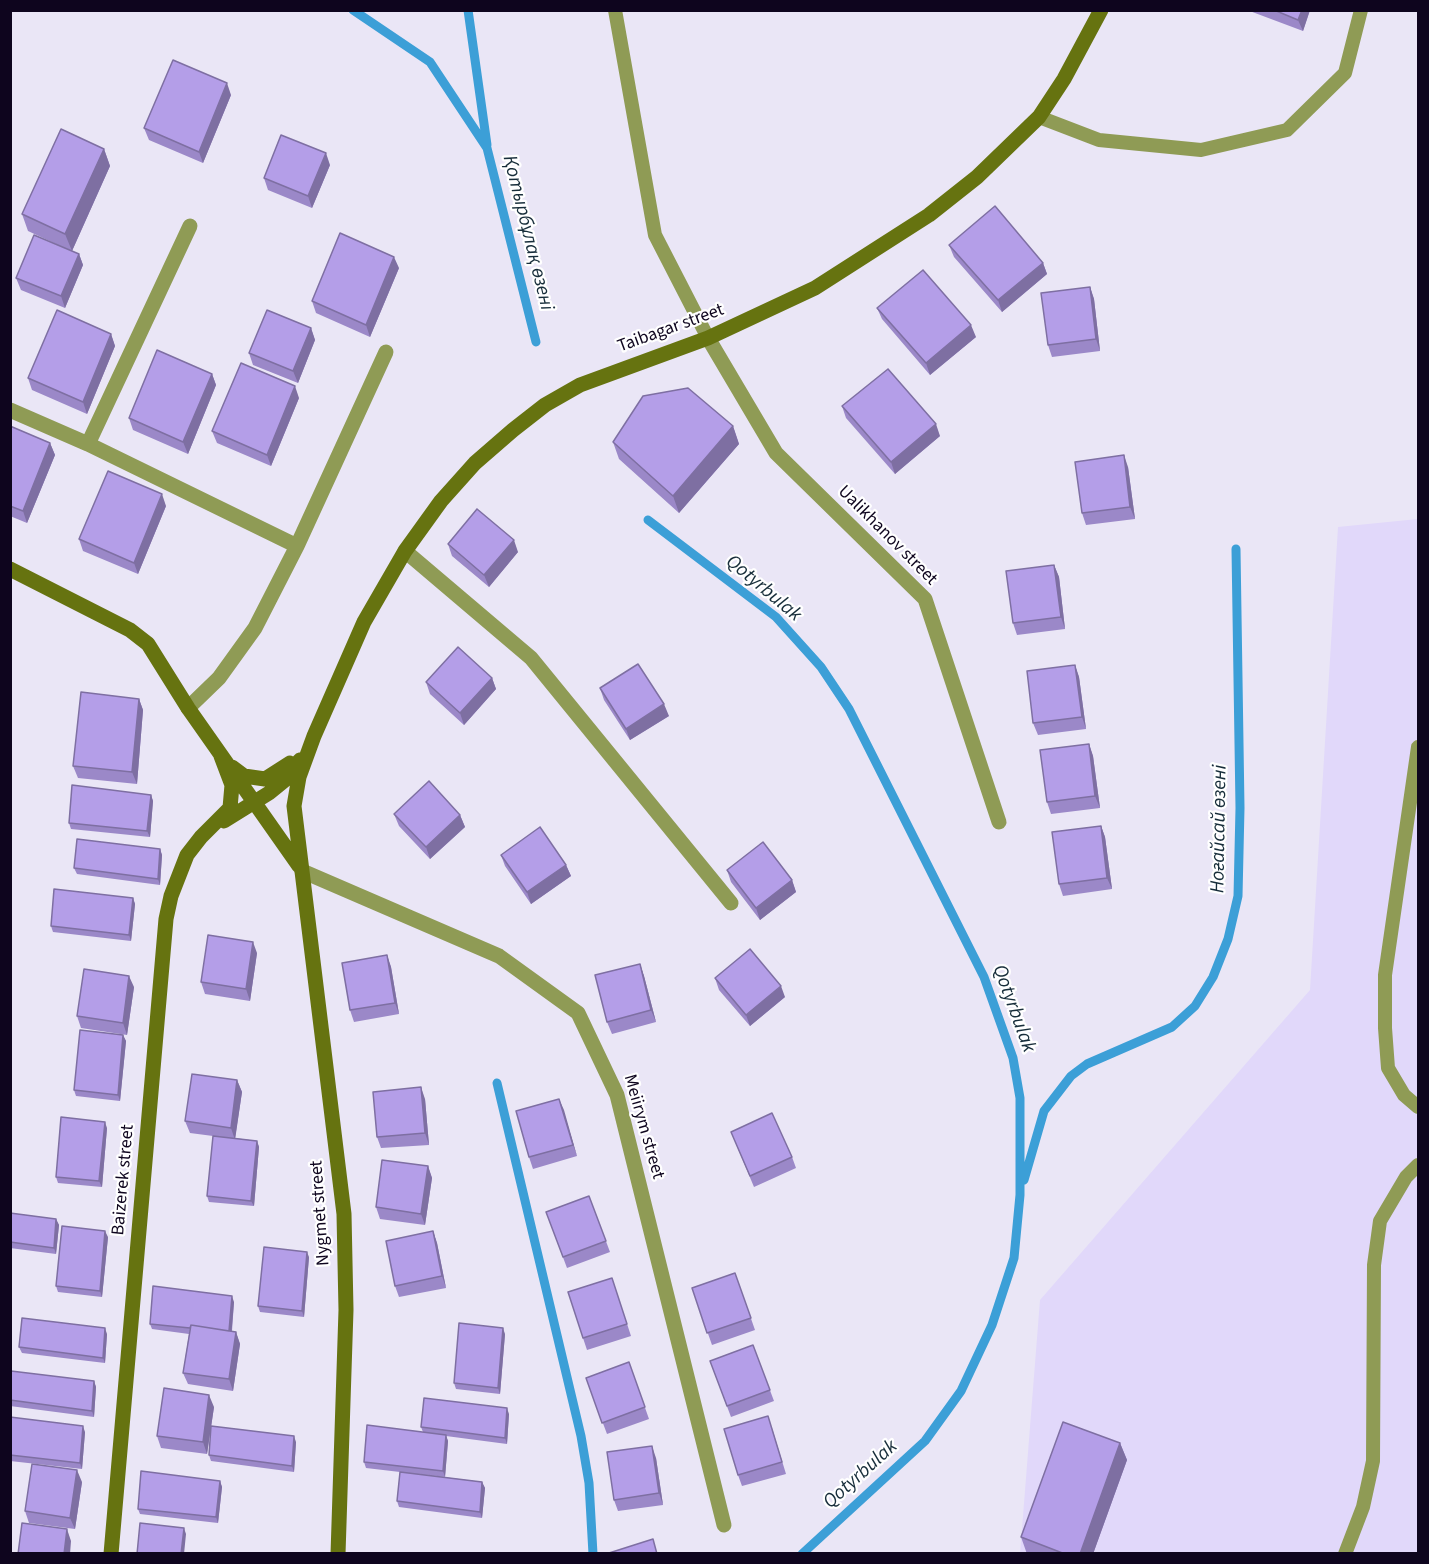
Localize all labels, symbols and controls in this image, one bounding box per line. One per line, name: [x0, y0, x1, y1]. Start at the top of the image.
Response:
water label: Қотырбұлақ өзені: [496, 153, 558, 313]
street label: Taibagar street: [615, 300, 727, 358]
street label: Ualikhanov street: [833, 482, 941, 590]
water label: Qotyrbulak: [720, 550, 806, 628]
water label: Ноғайсай өзені: [1207, 765, 1233, 893]
water label: Qotyrbulak: [986, 962, 1040, 1056]
street label: Meiirym street: [618, 1072, 668, 1182]
street label: Baizerek street: [108, 1124, 140, 1236]
street label: Nygmet street: [307, 1160, 335, 1266]
water label: Qotyrbulak: [819, 1435, 903, 1515]

